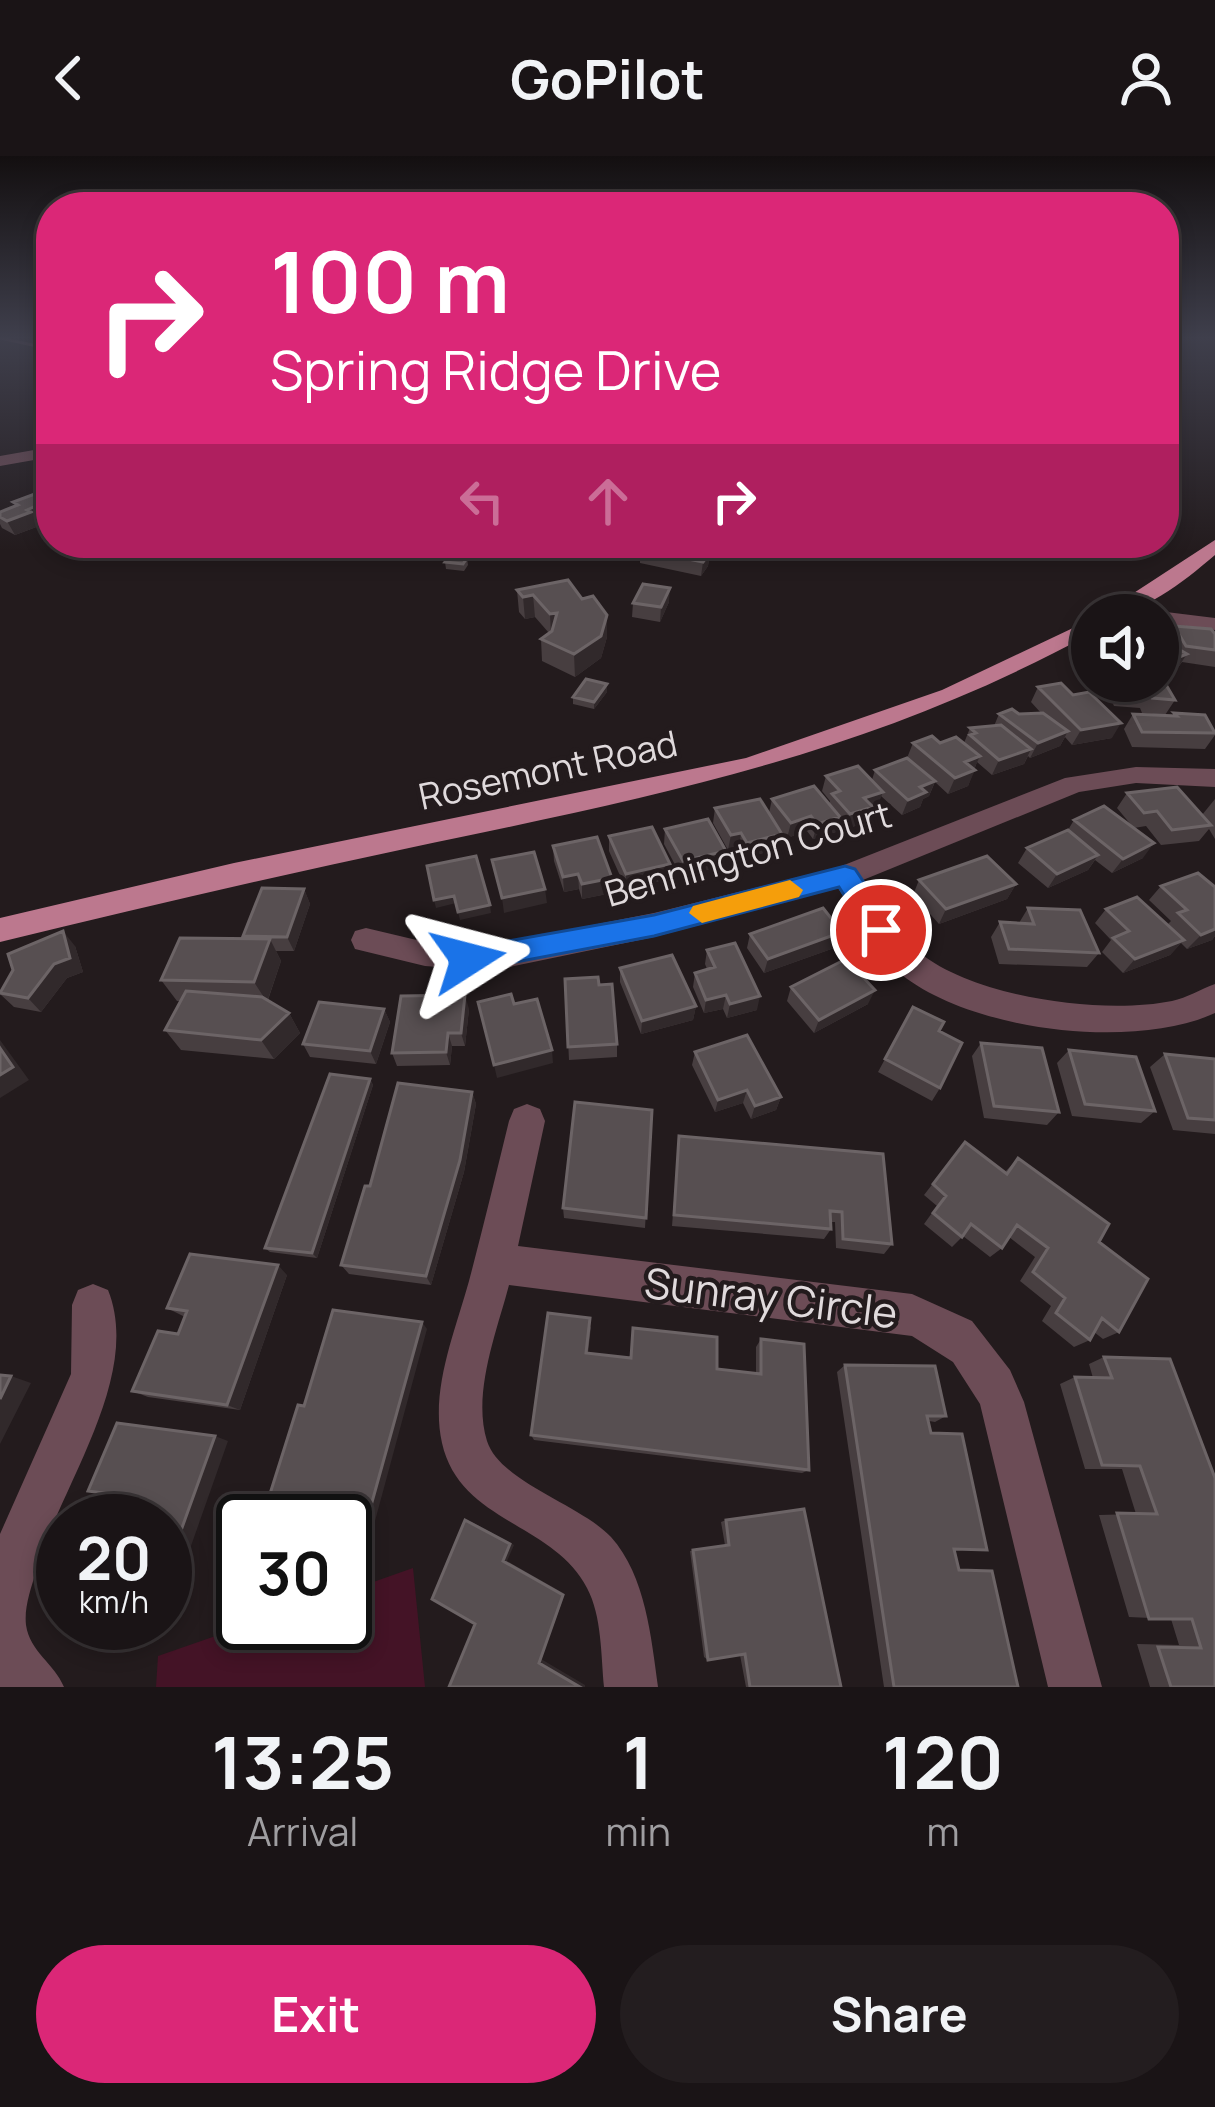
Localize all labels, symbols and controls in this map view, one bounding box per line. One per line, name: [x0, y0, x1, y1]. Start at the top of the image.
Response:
text: GoPilot: [510, 41, 705, 115]
icon: back: [36, 45, 102, 111]
icon: person: [1113, 45, 1179, 111]
text: 100 m: [270, 223, 510, 338]
icon: right: [72, 240, 228, 396]
text: Spring Ridge Drive: [270, 332, 721, 406]
icon: left: [449, 468, 515, 534]
icon: ahead: [575, 468, 641, 534]
icon: right: [701, 468, 767, 534]
map controls: [1071, 594, 1179, 702]
button: sound: [1071, 594, 1179, 702]
street label: Rosemont Road: [414, 718, 682, 821]
street label: Bennington Court: [599, 789, 897, 918]
pin: [830, 879, 932, 981]
position arrow: [405, 896, 531, 1022]
icon: arrive: [848, 897, 914, 963]
street label: Sunray Circle: [641, 1253, 901, 1341]
speed limit sign: 30: [216, 1494, 372, 1650]
text: 20: [76, 1516, 152, 1598]
text: km/h: [79, 1581, 149, 1622]
text: 13:25: [211, 1712, 394, 1811]
text: 1: [622, 1712, 654, 1811]
text: 120: [882, 1712, 1004, 1811]
text: Arrival: [247, 1804, 358, 1858]
text: min: [605, 1804, 671, 1858]
text: m: [926, 1804, 959, 1858]
button: Exit: [36, 1945, 596, 2083]
button: Share: [620, 1945, 1179, 2083]

